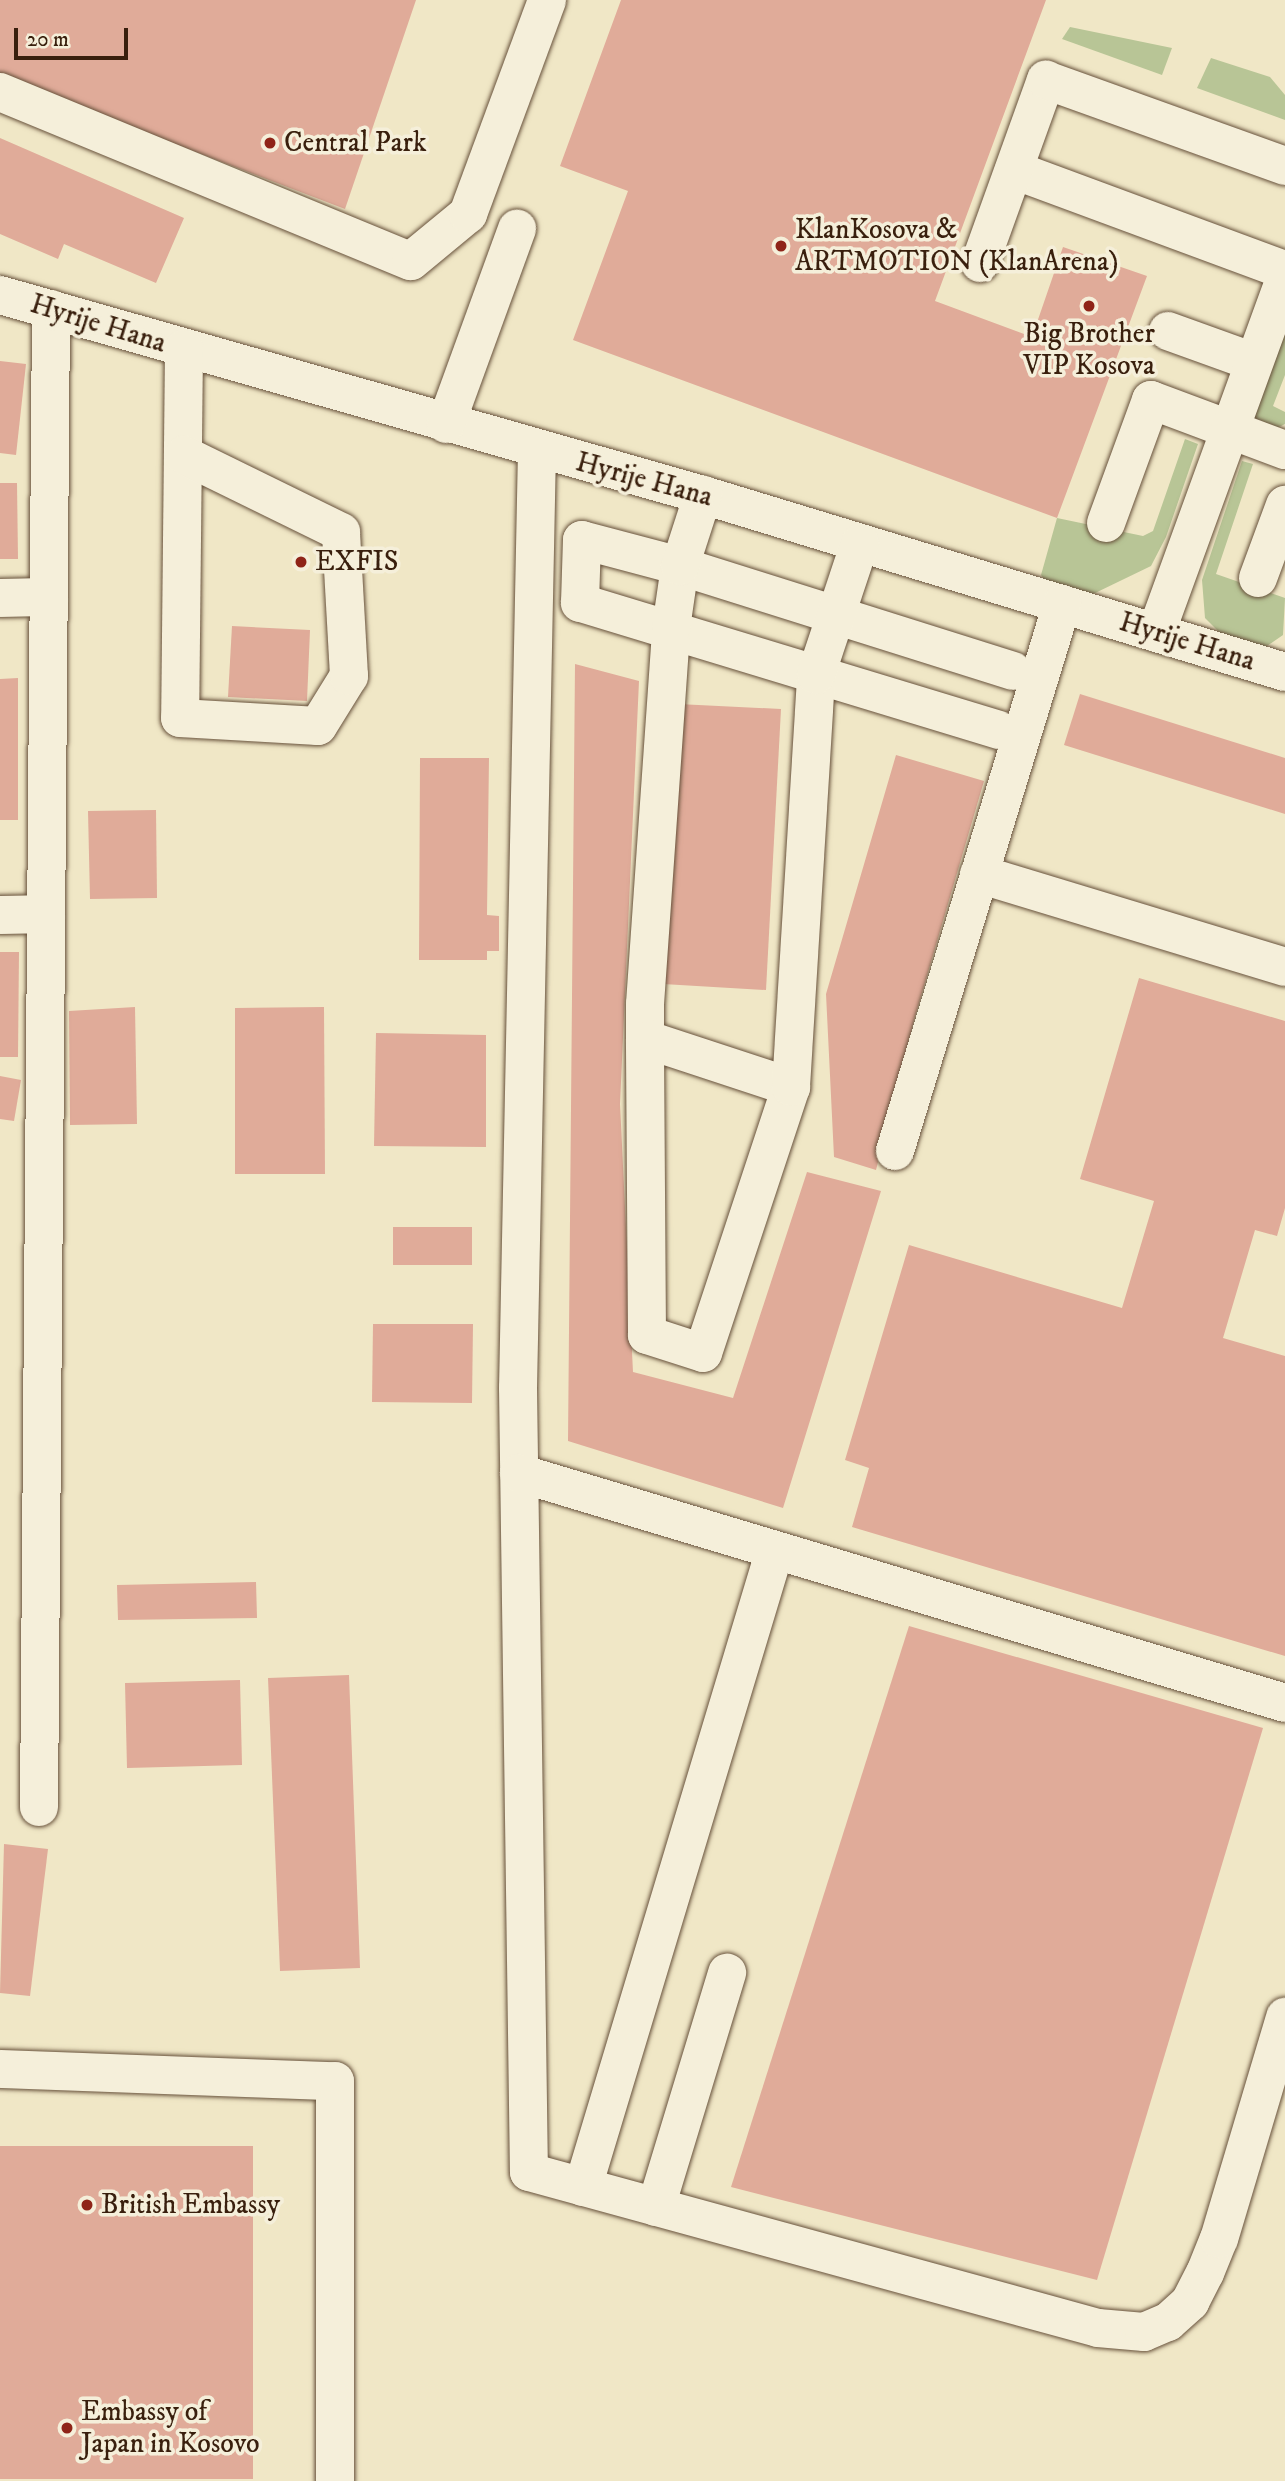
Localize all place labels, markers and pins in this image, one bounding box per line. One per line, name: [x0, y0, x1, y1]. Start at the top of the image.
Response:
place label: Central Park: [284, 126, 427, 160]
marker: Central Park: [262, 135, 278, 151]
place label: KlanKosova & ARTMOTION (KlanArena): [795, 213, 1118, 279]
marker: KlanKosova & ARTMOTION (KlanArena): [773, 238, 789, 254]
marker: Big Brother VIP Kosova: [1081, 298, 1097, 314]
place label: Big Brother VIP Kosova: [1023, 317, 1155, 383]
place label: EXFIS: [315, 545, 399, 579]
marker: EXFIS: [293, 554, 309, 570]
place label: British Embassy: [101, 2188, 280, 2222]
marker: British Embassy: [79, 2197, 95, 2213]
place label: Embassy of Japan in Kosovo: [81, 2395, 260, 2461]
marker: Embassy of Japan in Kosovo: [59, 2420, 75, 2436]

